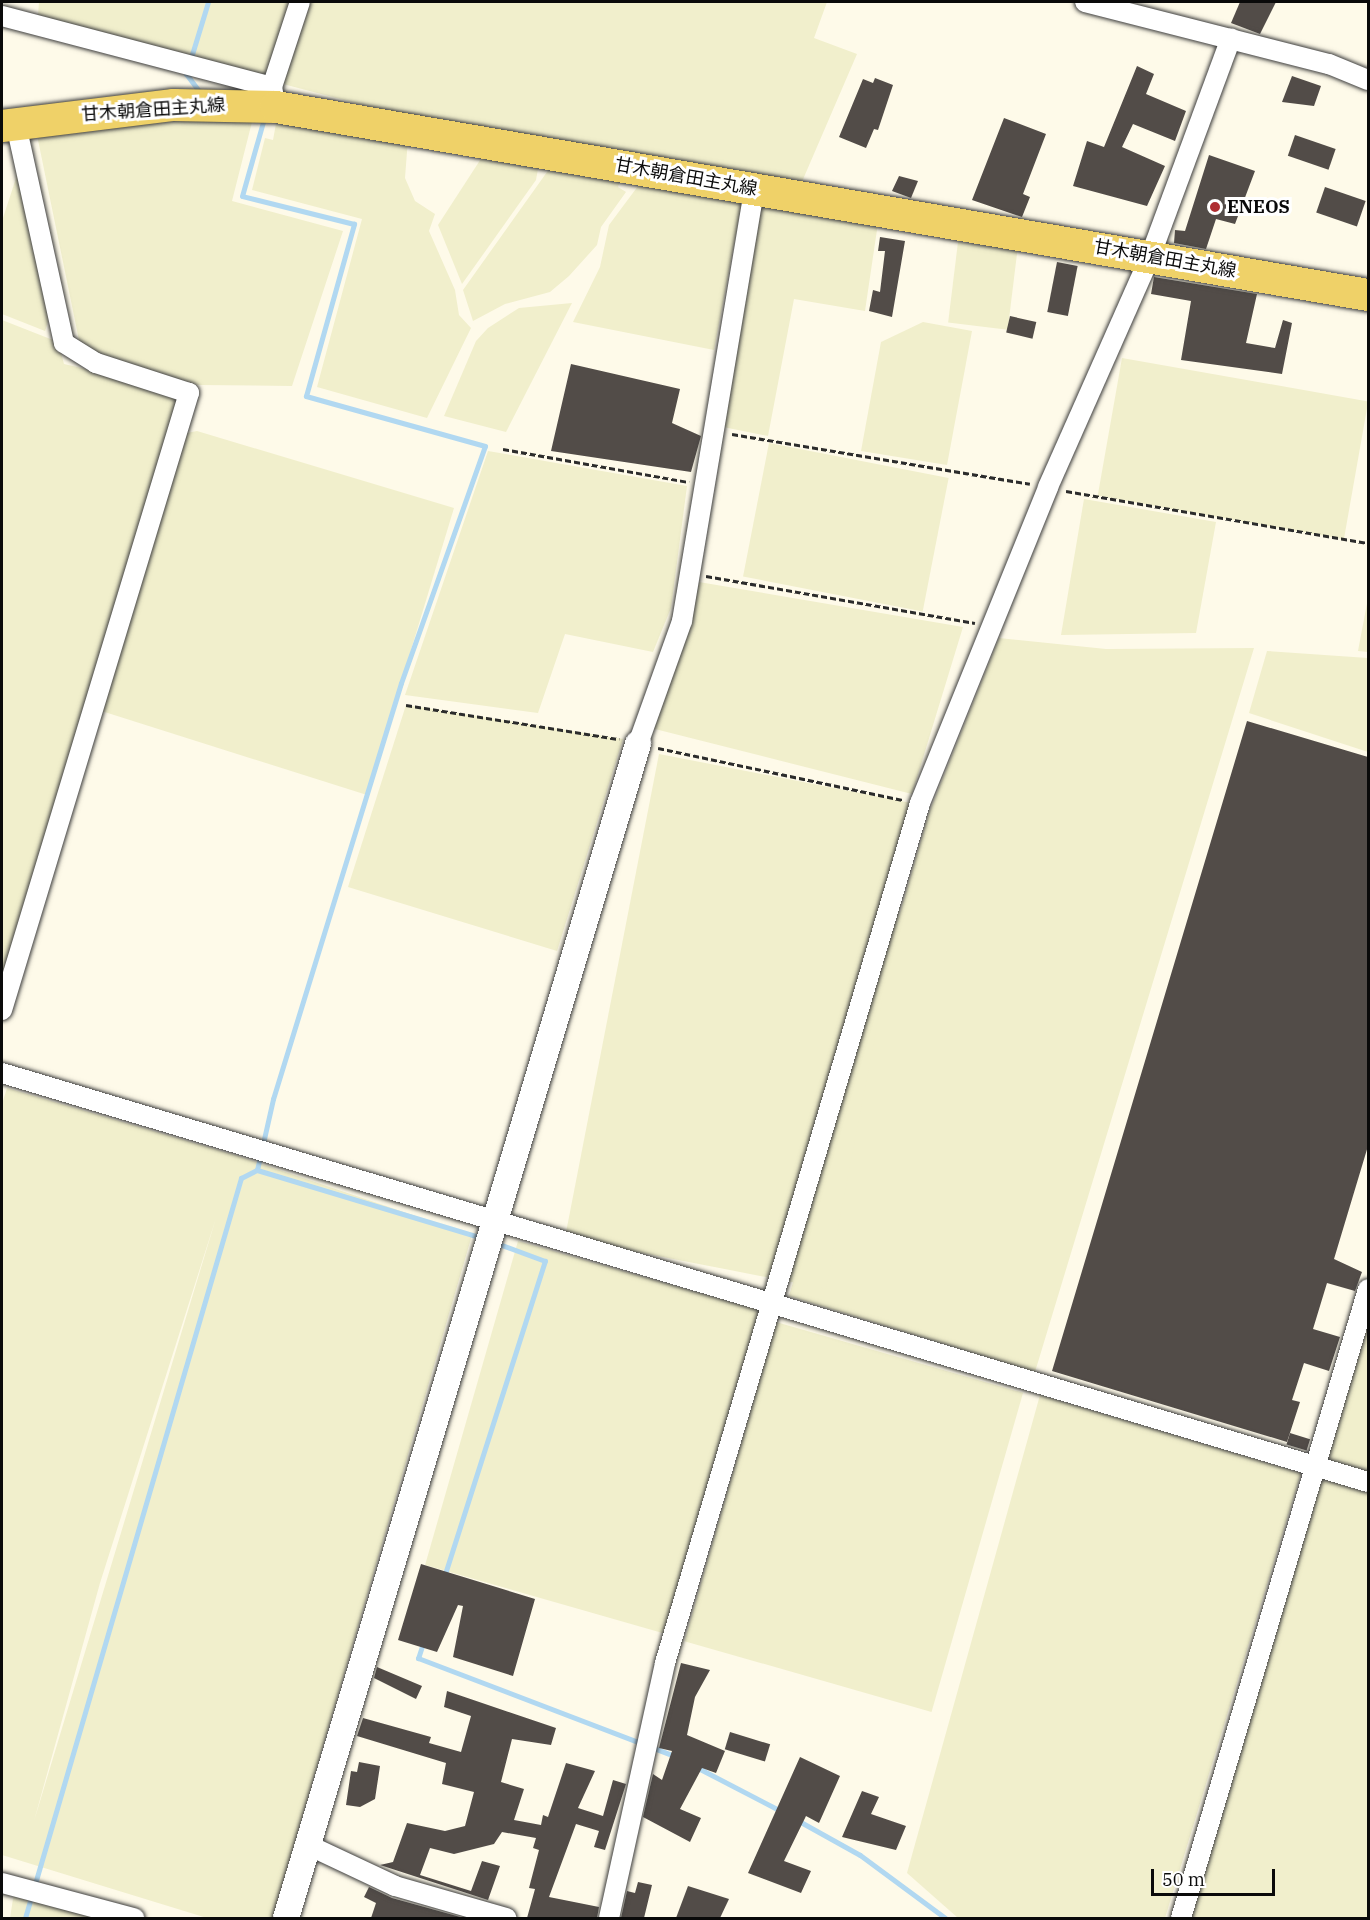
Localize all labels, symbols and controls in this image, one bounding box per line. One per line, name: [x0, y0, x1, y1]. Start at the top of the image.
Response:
street label: 甘木朝倉田主丸線: [80, 94, 226, 126]
street label: 甘木朝倉田主丸線: [613, 154, 759, 200]
place label: ENEOS: [1227, 196, 1290, 218]
marker: ENEOS: [1208, 200, 1222, 214]
street label: 甘木朝倉田主丸線: [1092, 236, 1238, 282]
scale bar: [1154, 1857, 1278, 1895]
text: 50 m: [1162, 1868, 1205, 1891]

